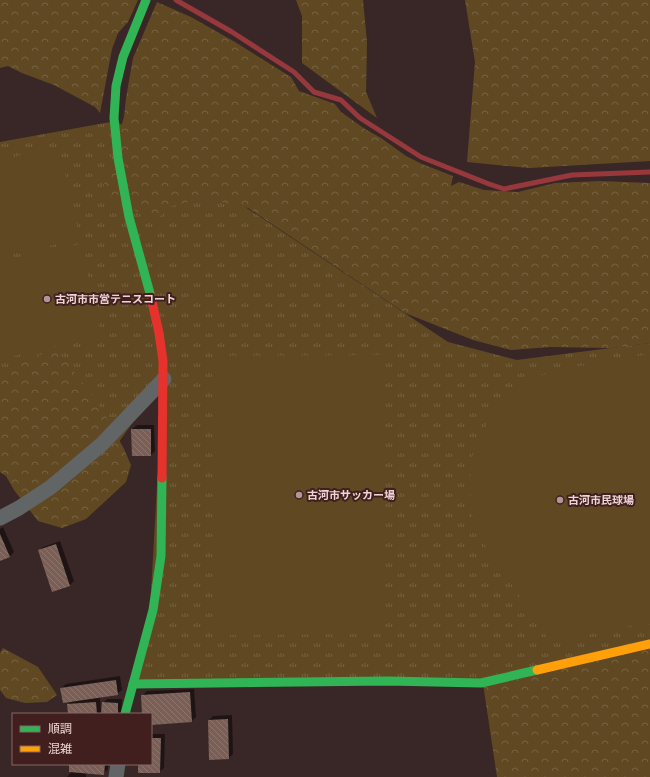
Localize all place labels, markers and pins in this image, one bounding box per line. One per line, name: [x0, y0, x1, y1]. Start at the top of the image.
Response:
place label: 古河市市営テニスコート: [55, 292, 176, 307]
marker: 古河市市営テニスコート: [42, 294, 52, 304]
place label: 古河市サッカー場: [307, 488, 395, 503]
marker: 古河市サッカー場: [294, 490, 304, 500]
place label: 古河市民球場: [568, 493, 634, 508]
marker: 古河市民球場: [555, 495, 565, 505]

